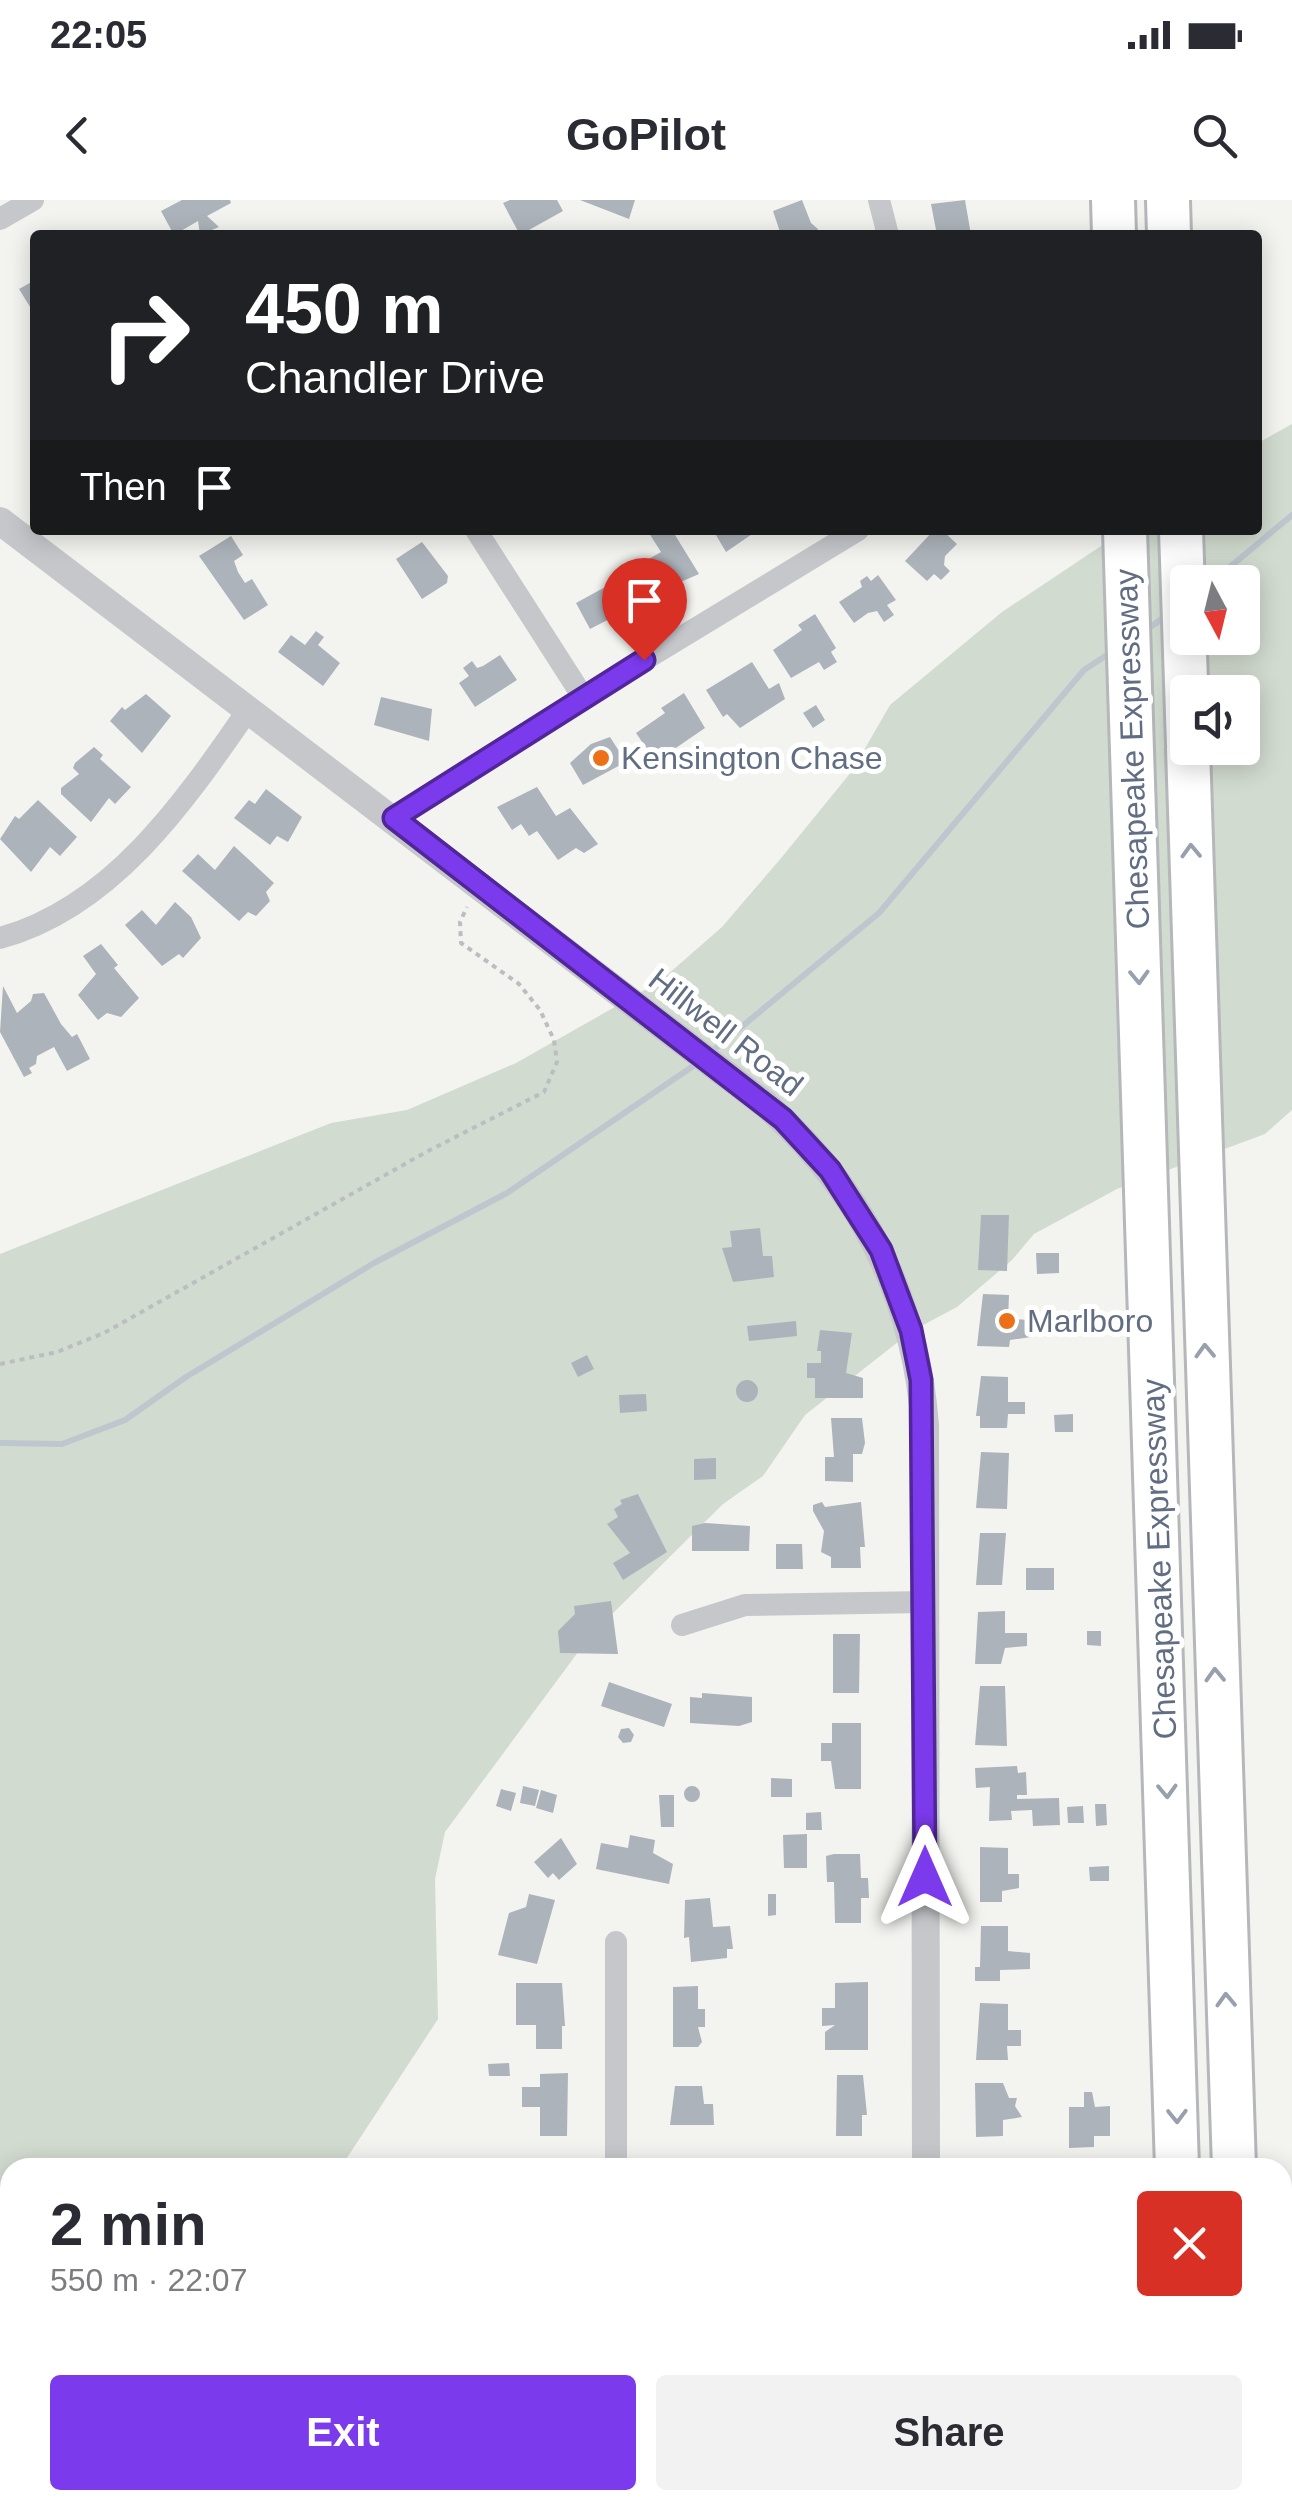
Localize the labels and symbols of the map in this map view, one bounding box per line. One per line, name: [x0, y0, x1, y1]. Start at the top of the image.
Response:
pin: [602, 558, 687, 661]
north arrow: [1170, 565, 1260, 655]
street label: Chesapeake Expressway: [1108, 568, 1156, 930]
place label: Kensington Chase: [621, 740, 883, 776]
marker: Kensington Chase: [590, 747, 612, 769]
one-way arrow: [1180, 842, 1201, 858]
street label: Hillwell Road: [642, 961, 810, 1103]
one-way arrow: [1129, 969, 1150, 985]
place label: Marlboro: [1027, 1303, 1153, 1339]
marker: Marlboro: [996, 1310, 1018, 1332]
one-way arrow: [1195, 1342, 1216, 1358]
street label: Chesapeake Expressway: [1135, 1378, 1183, 1740]
one-way arrow: [1204, 1667, 1225, 1683]
one-way arrow: [1156, 1784, 1177, 1800]
position arrow: [873, 1825, 977, 1929]
one-way arrow: [1216, 1992, 1237, 2008]
one-way arrow: [1166, 2108, 1187, 2124]

